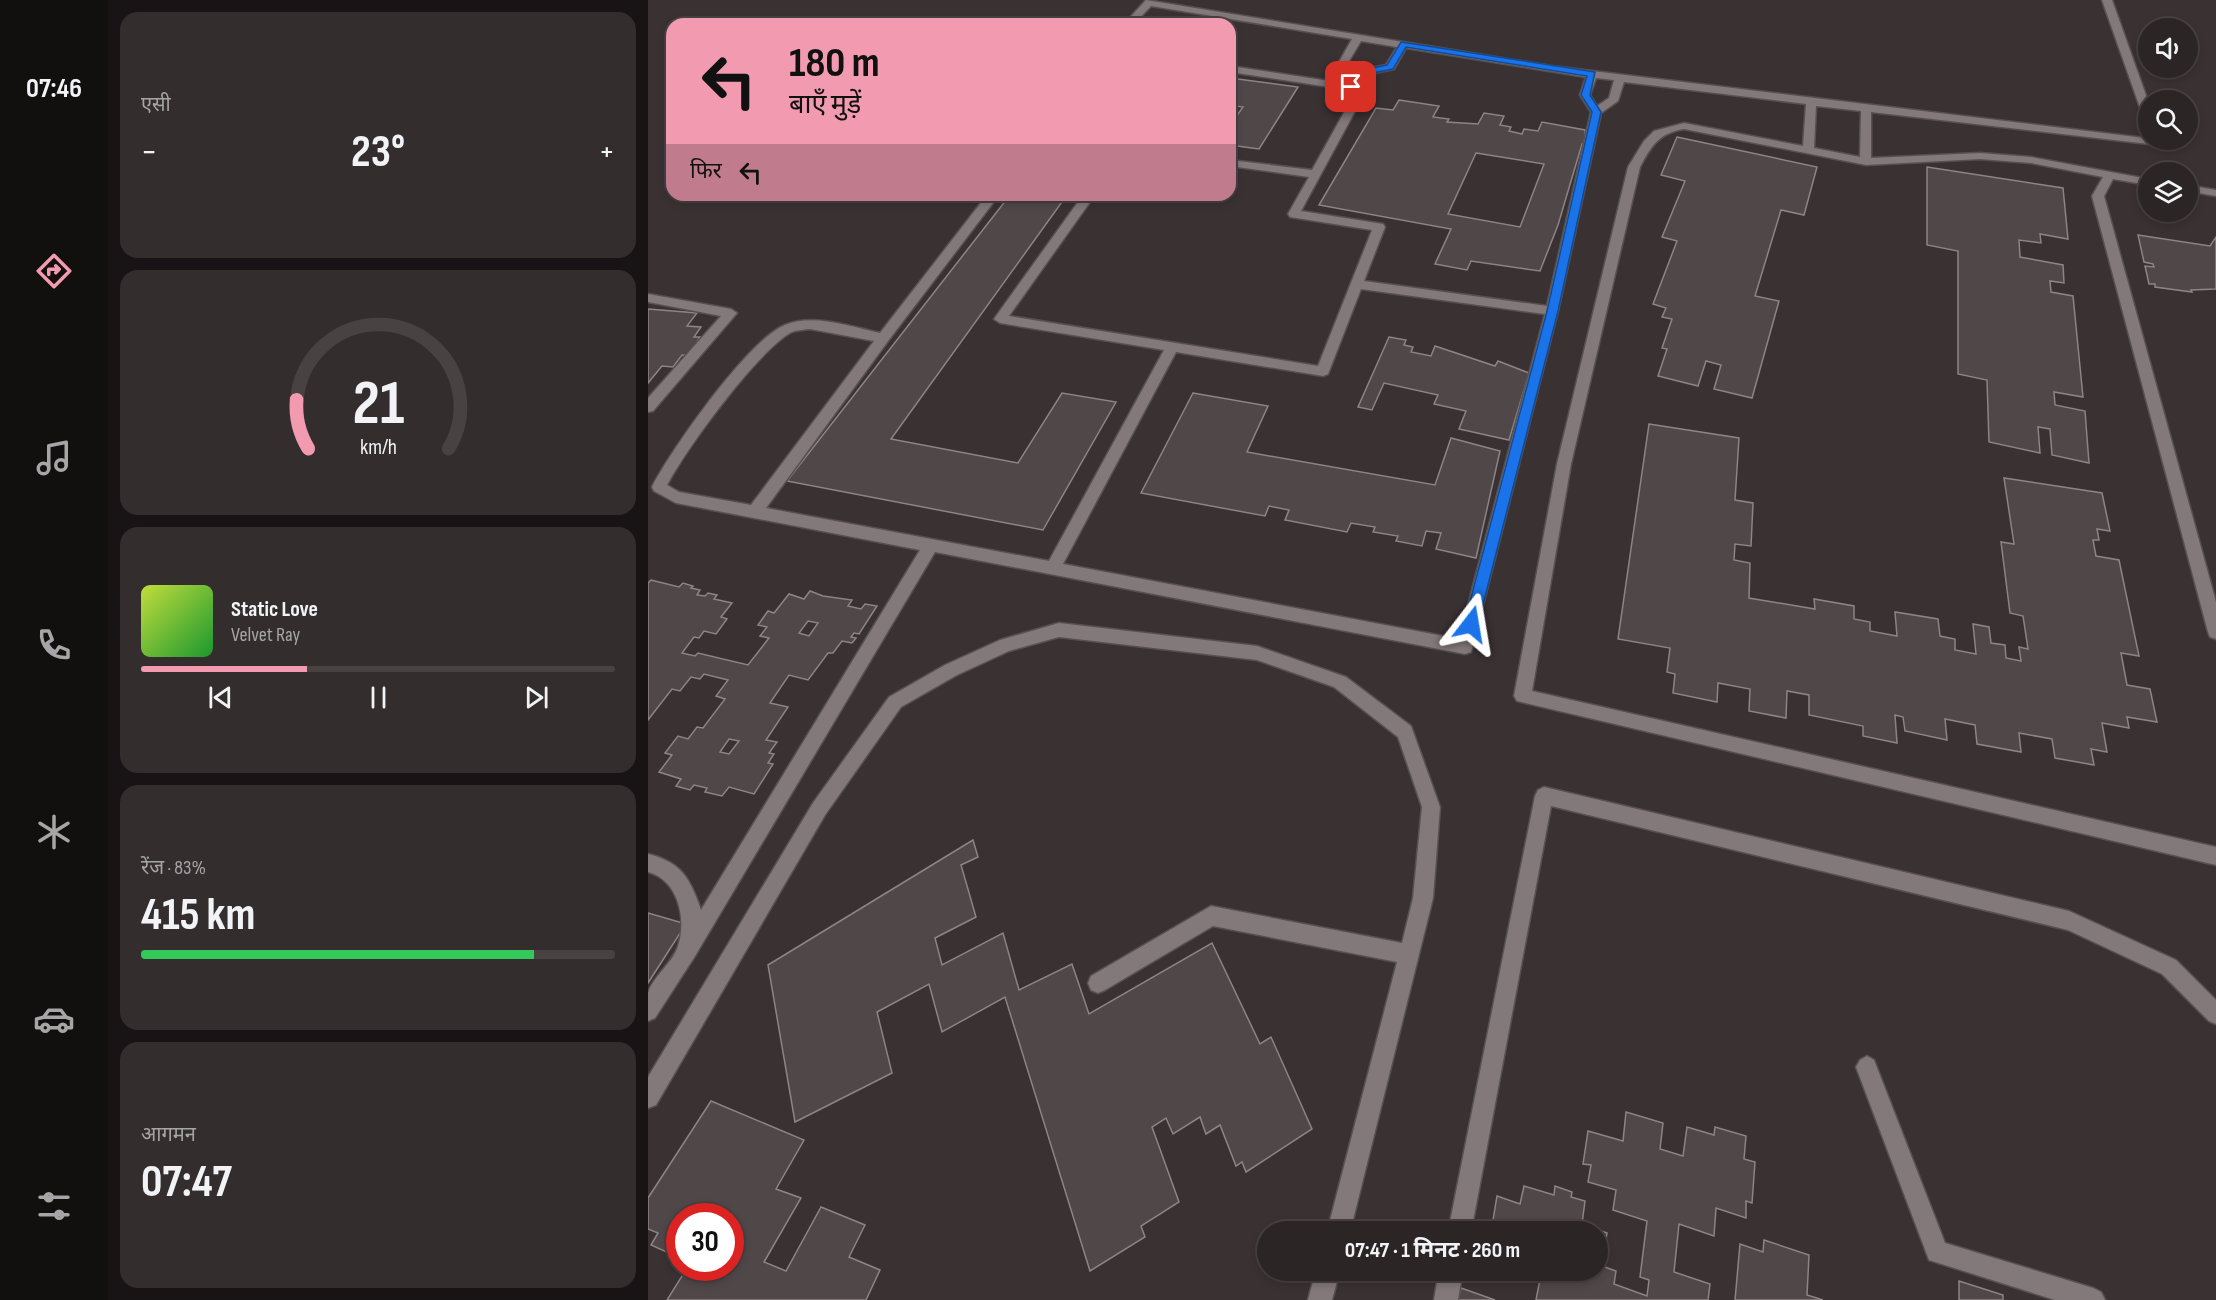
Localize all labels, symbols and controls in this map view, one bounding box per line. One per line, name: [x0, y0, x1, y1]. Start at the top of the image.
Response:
map controls: [2138, 18, 2198, 222]
button: sound: [2138, 18, 2198, 78]
text: 180 m: [789, 38, 880, 89]
icon: left: [690, 42, 768, 120]
pin: [1325, 61, 1376, 112]
icon: arrive: [1334, 70, 1367, 103]
text: 07:46: [26, 73, 82, 105]
text: बाएँ मुड़ें: [789, 89, 861, 121]
button: search: [2138, 90, 2198, 150]
text: एसी: [141, 93, 171, 117]
text: 23°: [351, 125, 405, 180]
text: −: [141, 132, 157, 172]
text: +: [599, 132, 615, 172]
icon: left: [734, 156, 767, 189]
text: फिर: [690, 158, 722, 185]
button: layers: [2138, 162, 2198, 222]
icon: directions: [33, 250, 75, 292]
text: 21: [352, 368, 404, 443]
text: km/h: [359, 436, 397, 461]
icon: music: [33, 437, 75, 479]
position arrow: [1439, 592, 1503, 656]
text: Static Love: [231, 596, 318, 623]
text: Velvet Ray: [231, 623, 300, 647]
icon: phone: [33, 624, 75, 666]
icon: previous: [204, 681, 237, 714]
icon: pause: [362, 681, 395, 714]
icon: next: [520, 681, 553, 714]
icon: climate: [33, 811, 75, 853]
text: रेंज · 83%: [141, 856, 206, 880]
text: 415 km: [141, 888, 255, 943]
icon: car: [33, 998, 75, 1040]
text: आगमन: [141, 1123, 196, 1147]
text: 07:47: [141, 1155, 232, 1210]
icon: filters: [33, 1185, 75, 1227]
speed limit sign: 30: [666, 1203, 744, 1281]
text: 07:47 · 1 मिनट · 260 m: [1345, 1237, 1520, 1264]

